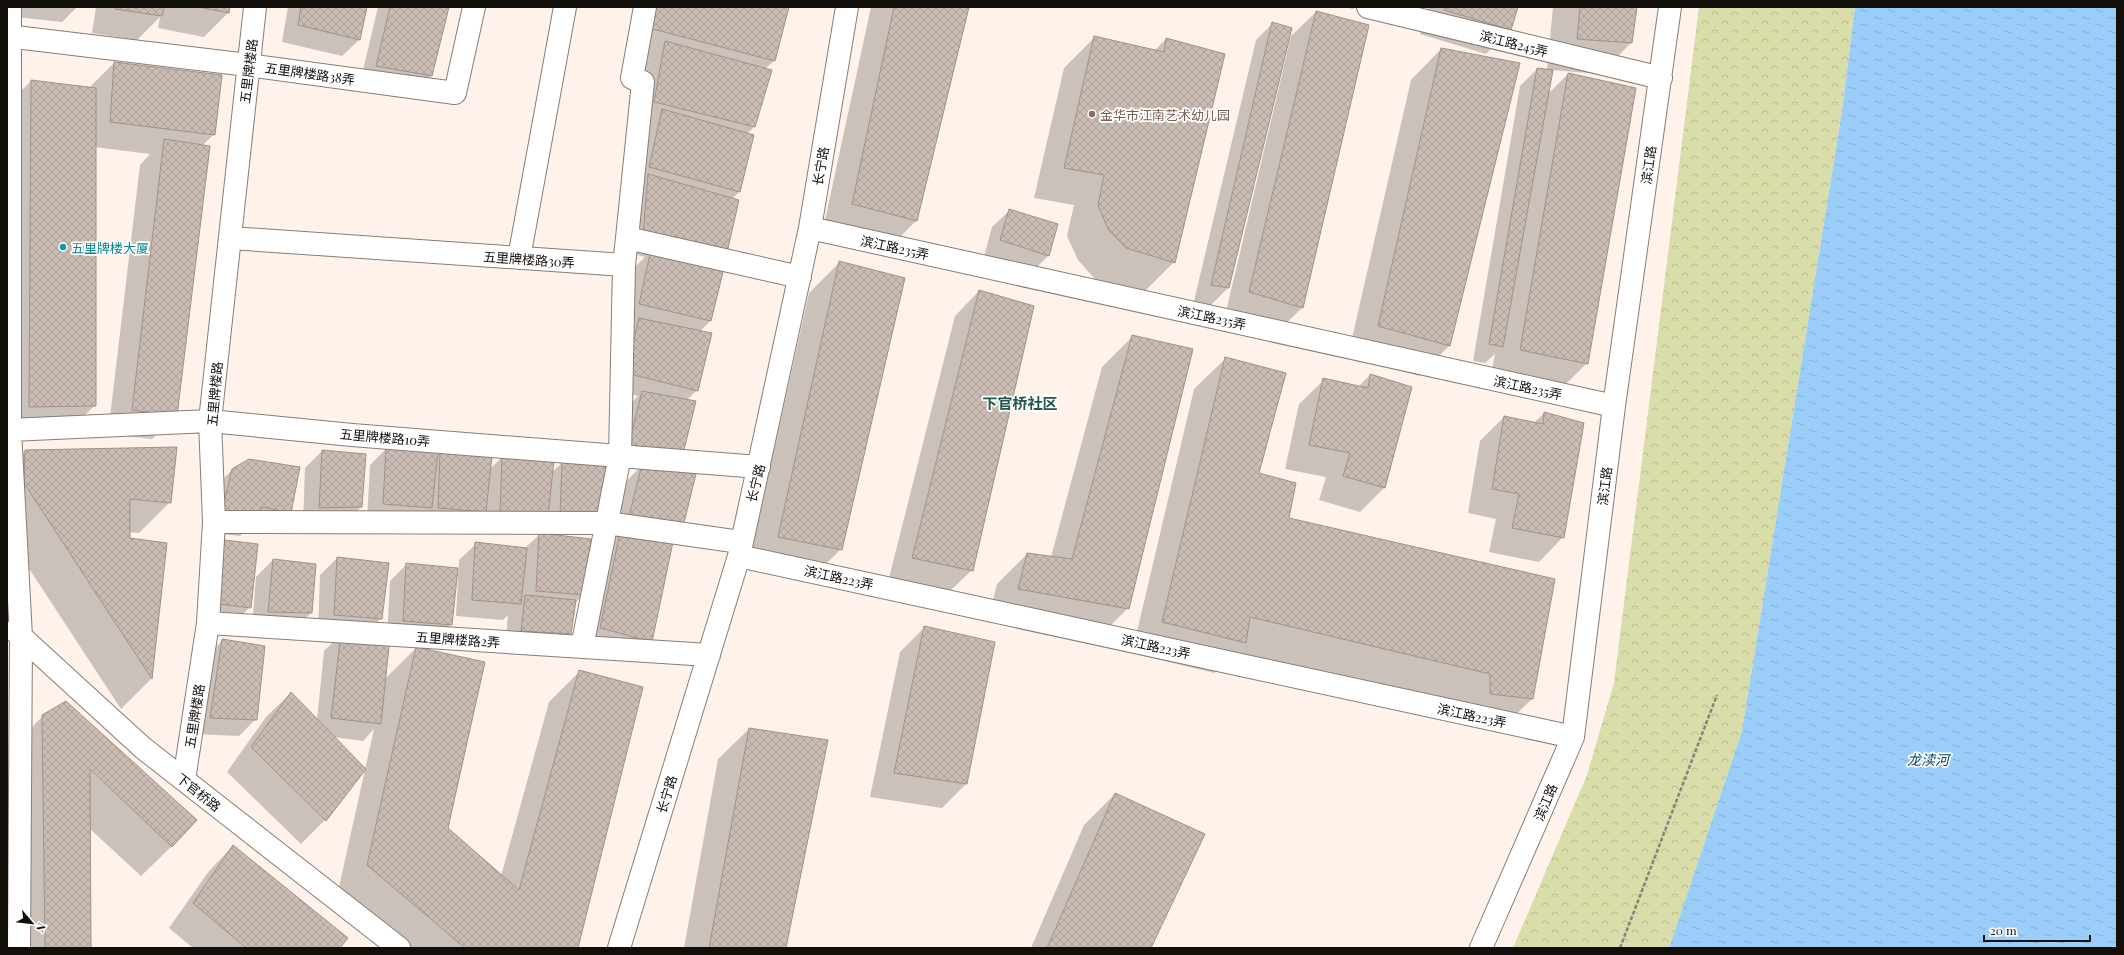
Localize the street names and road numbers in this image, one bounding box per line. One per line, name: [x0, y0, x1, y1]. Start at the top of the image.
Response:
street label: 滨江路245弄: [1478, 26, 1550, 60]
street label: 五里牌楼路: [236, 38, 260, 104]
street label: 五里牌楼路38弄: [264, 58, 356, 88]
street label: 滨江路: [1637, 144, 1659, 186]
street label: 长宁路: [808, 145, 832, 187]
street label: 滨江路235弄: [859, 231, 931, 263]
street label: 五里牌楼路30弄: [483, 247, 575, 271]
street label: 滨江路235弄: [1176, 301, 1248, 333]
street label: 五里牌楼路: [203, 361, 225, 427]
street label: 滨江路235弄: [1492, 371, 1564, 403]
street label: 五里牌楼路10弄: [339, 425, 431, 449]
street label: 长宁路: [742, 462, 768, 504]
street label: 滨江路: [1593, 466, 1615, 506]
street label: 滨江路223弄: [803, 561, 875, 593]
street label: 五里牌楼路2弄: [415, 628, 501, 650]
street label: 滨江路223弄: [1120, 630, 1192, 662]
street label: 五里牌楼路: [181, 683, 207, 749]
street label: 滨江路223弄: [1436, 699, 1508, 731]
street label: 下官桥路: [173, 769, 225, 815]
street label: 长宁路: [652, 773, 680, 815]
street label: 滨江路: [1530, 781, 1560, 823]

